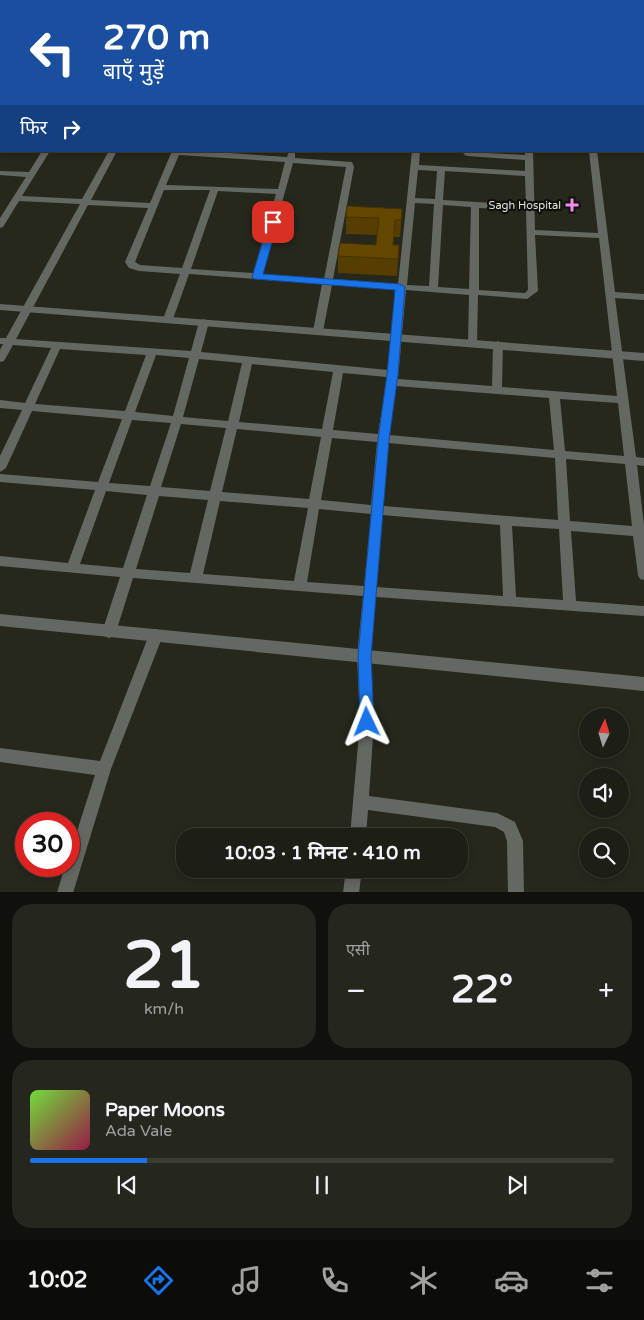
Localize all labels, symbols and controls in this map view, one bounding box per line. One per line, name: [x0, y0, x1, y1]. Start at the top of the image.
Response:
text: 270 m: [103, 17, 210, 59]
icon: left: [20, 20, 85, 85]
text: बाएँ मुड़ें: [103, 59, 164, 85]
icon: right: [57, 115, 85, 143]
text: फिर: [20, 117, 47, 139]
marker: Sagh Hospital: [565, 198, 579, 212]
place label: Sagh Hospital: [489, 199, 561, 212]
pin: [252, 201, 294, 243]
icon: arrive: [259, 208, 287, 236]
position arrow: [340, 695, 392, 747]
north arrow: [579, 708, 629, 758]
map controls: [579, 708, 629, 878]
button: sound: [579, 768, 629, 818]
speed limit sign: 30: [15, 812, 80, 877]
button: search: [579, 828, 629, 878]
text: 10:03 · 1 मिनट · 410 m: [223, 842, 421, 864]
text: 21: [123, 927, 205, 1006]
text: एसी: [346, 940, 370, 960]
text: 22°: [451, 967, 513, 1013]
text: −: [346, 974, 366, 1008]
text: +: [598, 974, 614, 1008]
text: km/h: [144, 999, 184, 1019]
text: Paper Moons: [105, 1099, 225, 1121]
text: Ada Vale: [105, 1121, 172, 1141]
icon: previous: [113, 1171, 141, 1199]
icon: pause: [308, 1171, 336, 1199]
icon: next: [503, 1171, 531, 1199]
icon: directions: [141, 1263, 176, 1298]
icon: music: [229, 1263, 264, 1298]
icon: phone: [317, 1263, 352, 1298]
icon: climate: [406, 1263, 441, 1298]
icon: car: [494, 1263, 529, 1298]
icon: filters: [582, 1263, 617, 1298]
text: 10:02: [27, 1267, 88, 1293]

